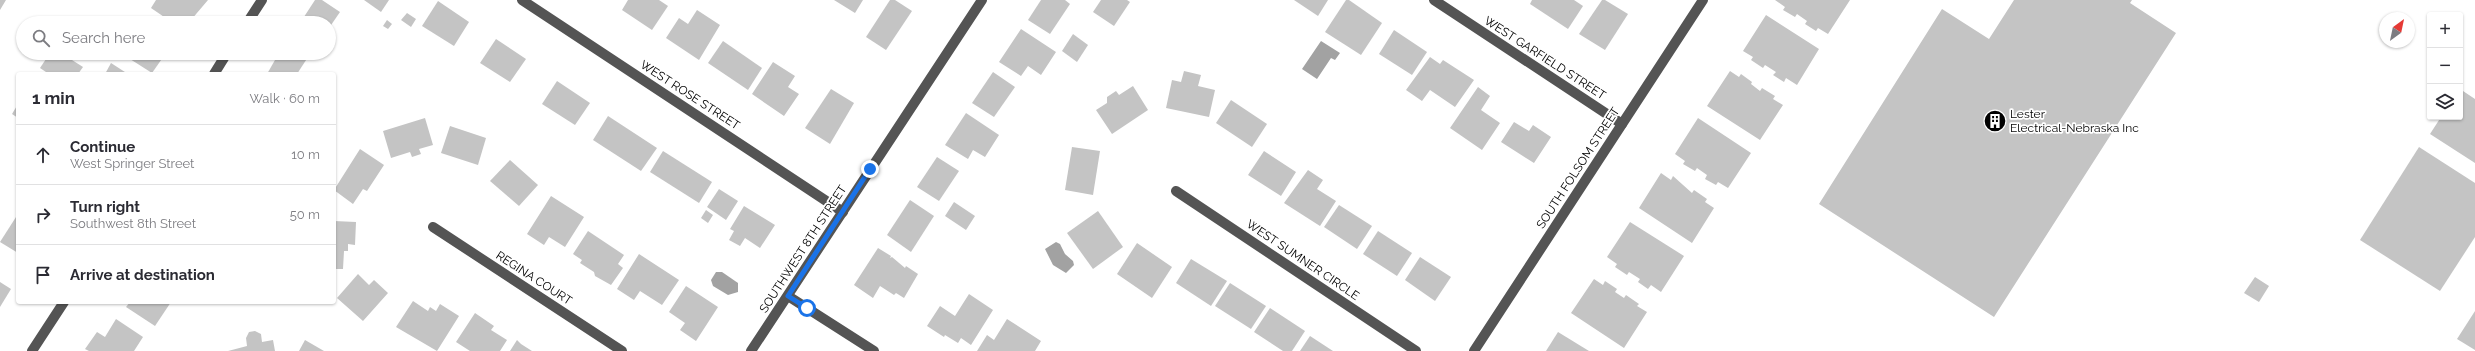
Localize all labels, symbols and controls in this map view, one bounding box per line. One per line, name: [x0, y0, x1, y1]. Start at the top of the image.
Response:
north arrow: [2379, 12, 2415, 48]
map controls: [2427, 12, 2463, 120]
button: +: [2427, 12, 2463, 48]
street label: WEST GARFIELD STREET: [1482, 13, 1609, 103]
search box: [16, 16, 336, 60]
icon: search: [30, 27, 52, 49]
text: Search here: [62, 29, 145, 47]
button: −: [2427, 48, 2463, 84]
street label: WEST ROSE STREET: [638, 58, 743, 133]
button: layers: [2427, 84, 2463, 120]
text: 1 min: [32, 88, 75, 108]
text: Walk · 60 m: [249, 91, 320, 106]
street label: SOUTH FOLSOM STREET: [1534, 104, 1623, 231]
place label: Lester Electrical-Nebraska Inc: [2010, 107, 2139, 135]
building icon: Lester Electrical-Nebraska Inc: [1982, 108, 2008, 134]
text: Continue: [70, 138, 135, 156]
icon: ahead: [32, 144, 54, 166]
text: 10 m: [291, 147, 320, 162]
text: West Springer Street: [70, 156, 194, 171]
route end: [861, 160, 879, 178]
street label: SOUTHWEST 8TH STREET: [756, 182, 850, 315]
text: Turn right: [70, 198, 140, 216]
icon: right: [32, 204, 54, 226]
text: 50 m: [290, 207, 320, 222]
text: Southwest 8th Street: [70, 216, 196, 231]
street label: WEST SUMNER CIRCLE: [1244, 217, 1362, 303]
street label: REGINA COURT: [493, 248, 575, 308]
icon: arrive: [32, 264, 54, 286]
text: Arrive at destination: [70, 266, 215, 284]
route start: [798, 299, 816, 317]

